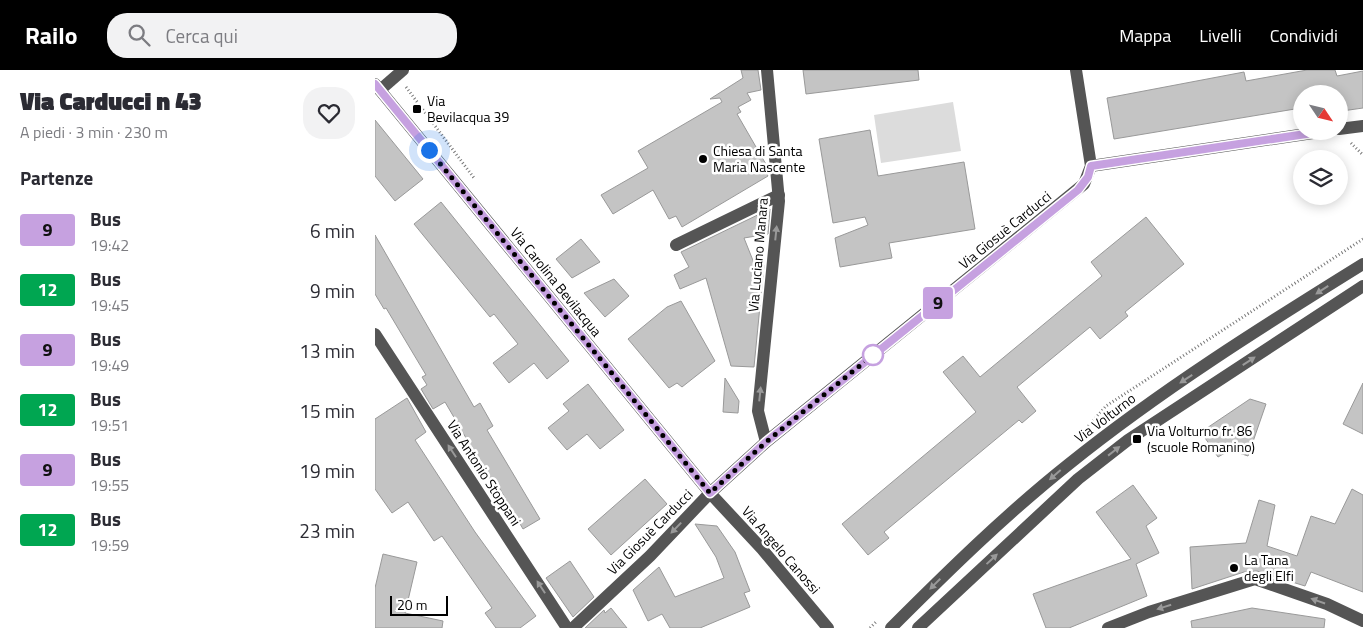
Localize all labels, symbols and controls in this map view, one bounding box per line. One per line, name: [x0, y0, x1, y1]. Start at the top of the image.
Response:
search box: [107, 13, 457, 58]
text: Railo: [25, 17, 77, 53]
icon: search: [125, 21, 153, 49]
text: Cerca qui: [165, 21, 238, 50]
text: Mappa: [1119, 22, 1171, 49]
text: Livelli: [1199, 22, 1242, 49]
text: Condividi: [1270, 22, 1338, 49]
text: Via Carducci n 43: [20, 83, 202, 119]
north arrow: [1293, 85, 1347, 140]
map controls: [1293, 85, 1348, 205]
button: heart: [303, 87, 355, 139]
place label: Via Bevilacqua 39: [427, 90, 509, 127]
marker: Via Bevilacqua 39: [411, 103, 423, 115]
text: A piedi · 3 min · 230 m: [20, 120, 168, 144]
your location: [417, 138, 442, 163]
place label: Chiesa di Santa Maria Nascente: [713, 140, 805, 177]
button: layers: [1293, 150, 1348, 205]
marker: Chiesa di Santa Maria Nascente: [697, 153, 709, 165]
text: Partenze: [20, 163, 93, 192]
street label: Via Giosuè Carducci: [954, 186, 1056, 274]
street label: Via Luciano Manara: [742, 197, 773, 313]
text: Bus: [90, 204, 121, 233]
text: 9: [42, 216, 53, 243]
text: 6 min: [310, 216, 355, 245]
street label: Via Carolina Bevilacqua: [506, 222, 607, 341]
one-way arrow: [772, 224, 780, 240]
text: 19:42: [90, 233, 129, 257]
text: Bus: [90, 264, 121, 293]
text: 12: [37, 276, 58, 303]
text: 9 min: [310, 276, 355, 305]
one-way arrow: [1315, 285, 1328, 294]
line badge: 9: [922, 287, 954, 319]
text: 9: [933, 289, 943, 316]
text: 19:45: [90, 293, 129, 317]
text: Bus: [90, 324, 121, 353]
text: 9: [42, 336, 53, 363]
text: 13 min: [299, 336, 355, 365]
unlabelled marker: [862, 344, 884, 366]
text: 19:49: [90, 353, 129, 377]
one-way arrow: [1242, 356, 1256, 366]
one-way arrow: [1179, 374, 1192, 384]
text: Bus: [90, 384, 121, 413]
one-way arrow: [756, 386, 764, 402]
street label: Via Volturno: [1070, 388, 1140, 448]
text: 12: [37, 396, 58, 423]
text: 15 min: [299, 396, 355, 425]
text: 19:51: [90, 413, 129, 437]
street label: Via Antonio Stoppani: [442, 416, 527, 530]
place label: Via Volturno fr. 86 (scuole Romanino): [1147, 420, 1255, 457]
marker: Via Volturno fr. 86 (scuole Romanino): [1131, 433, 1143, 445]
text: Bus: [90, 444, 121, 473]
one-way arrow: [447, 444, 456, 458]
one-way arrow: [1107, 446, 1121, 456]
text: 9: [42, 456, 53, 483]
text: 19 min: [299, 456, 355, 485]
one-way arrow: [1049, 470, 1062, 481]
text: 19:55: [90, 473, 129, 497]
street label: Via Giosuè Carducci: [602, 484, 697, 579]
street label: Via Angelo Canossi: [737, 501, 826, 598]
text: Bus: [90, 504, 121, 533]
text: 12: [37, 516, 58, 543]
text: 23 min: [299, 516, 355, 545]
one-way arrow: [670, 522, 682, 534]
text: 19:59: [90, 533, 129, 557]
place label: La Tana degli Elfi: [1244, 549, 1294, 586]
one-way arrow: [986, 553, 998, 565]
marker: La Tana degli Elfi: [1228, 562, 1240, 574]
one-way arrow: [929, 578, 941, 590]
one-way arrow: [536, 580, 545, 594]
scale bar: [390, 593, 447, 616]
text: 20 m: [397, 594, 427, 615]
one-way arrow: [1311, 597, 1326, 604]
one-way arrow: [1156, 604, 1171, 612]

